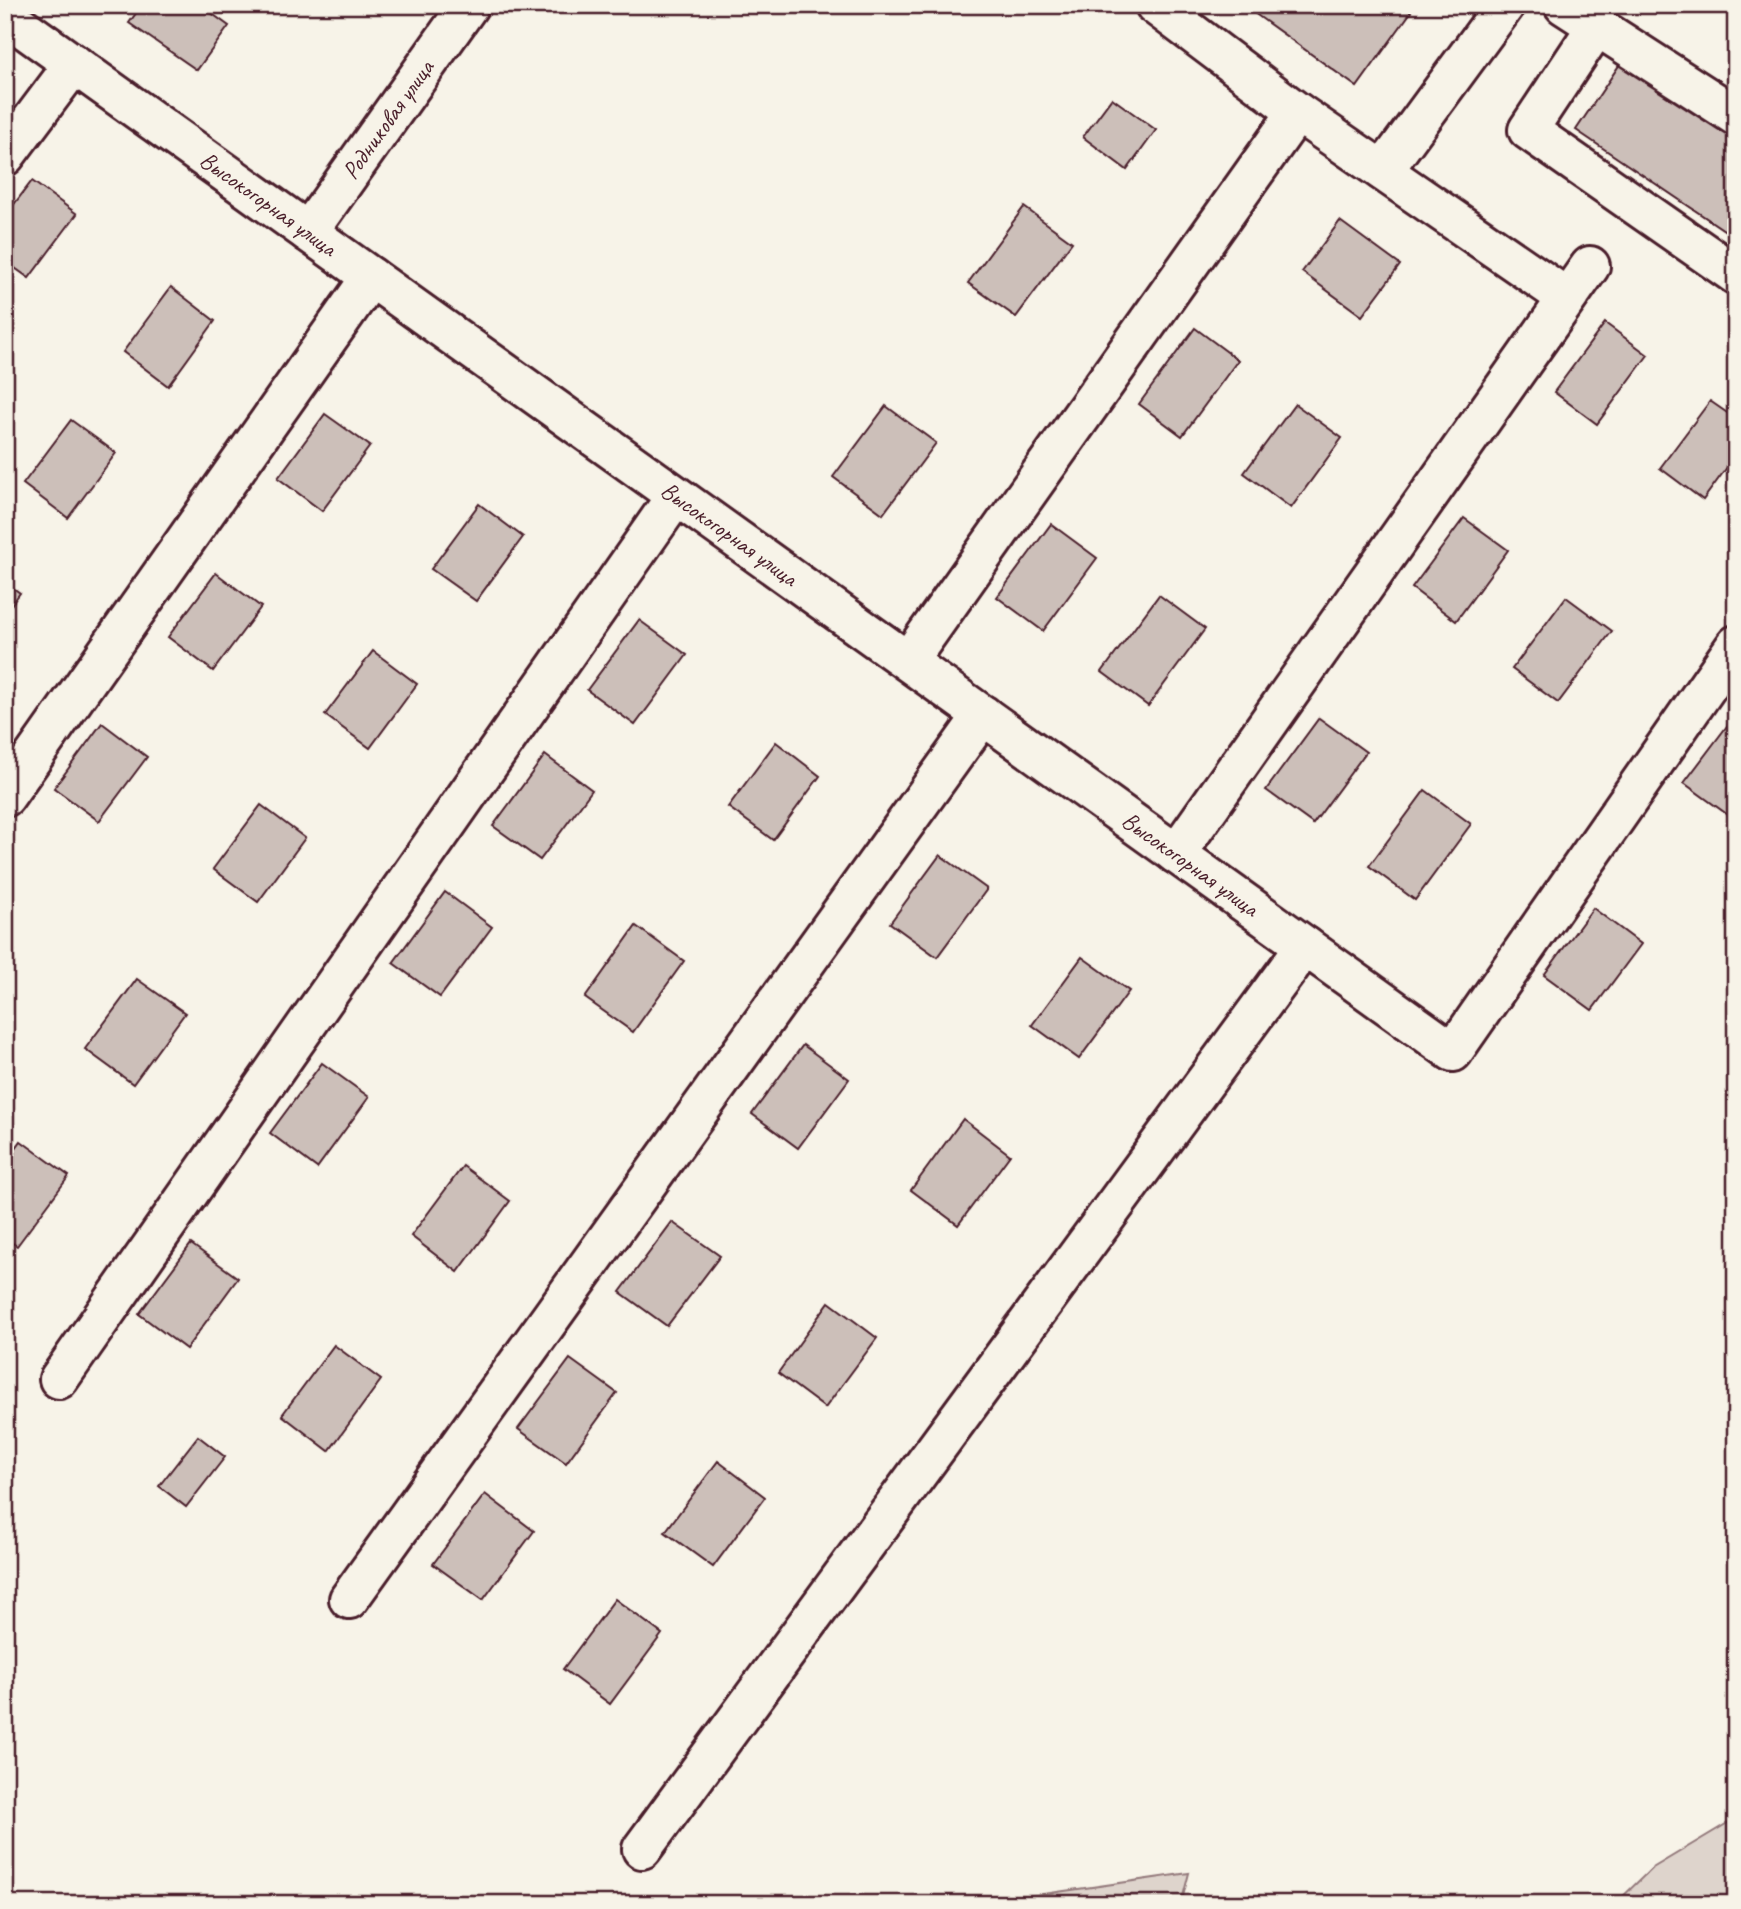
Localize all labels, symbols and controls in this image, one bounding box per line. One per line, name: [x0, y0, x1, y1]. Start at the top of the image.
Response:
street label: Родниковая улица: [335, 53, 441, 185]
street label: Высокогорная улица: [194, 145, 344, 263]
street label: Высокогорная улица: [655, 475, 805, 594]
street label: Высокогорная улица: [1116, 805, 1266, 924]

